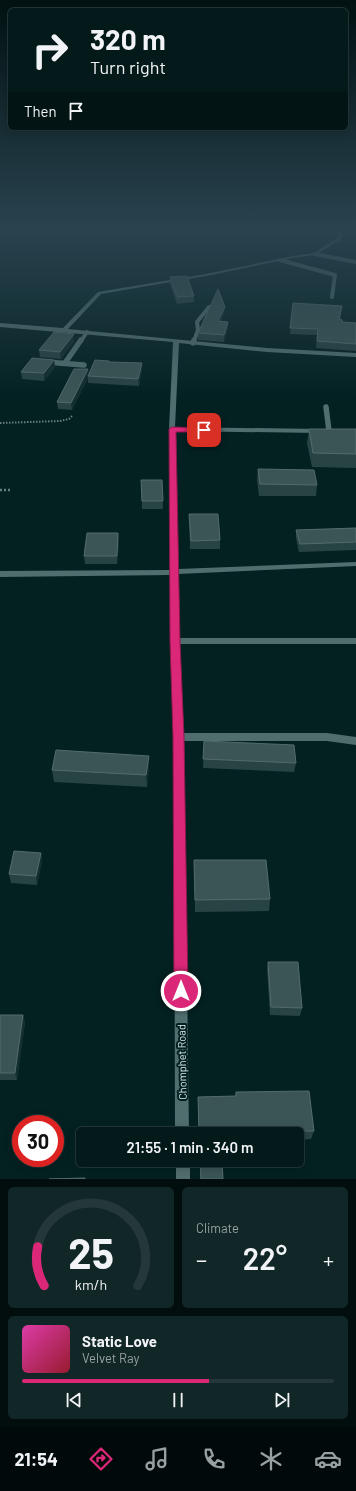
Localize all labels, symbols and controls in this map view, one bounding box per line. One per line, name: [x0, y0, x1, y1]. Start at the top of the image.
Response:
text: 320 m: [90, 22, 166, 56]
icon: right: [24, 24, 76, 76]
text: Turn right: [90, 56, 166, 78]
icon: arrive: [65, 100, 87, 122]
text: Then: [24, 102, 57, 120]
pin: [187, 413, 221, 447]
icon: arrive: [193, 419, 215, 441]
position arrow: [160, 970, 202, 1012]
street label: Chomphet Road: [174, 1024, 189, 1100]
speed limit sign: 30: [12, 1115, 64, 1167]
text: 21:55 · 1 min · 340 m: [127, 1138, 253, 1156]
text: Climate: [196, 1220, 239, 1236]
text: 25: [68, 1226, 114, 1276]
text: 22°: [243, 1240, 287, 1276]
text: −: [196, 1246, 207, 1272]
text: +: [323, 1246, 334, 1272]
text: km/h: [75, 1275, 107, 1292]
text: Static Love: [82, 1332, 157, 1350]
text: Velvet Ray: [82, 1350, 140, 1366]
icon: previous: [63, 1389, 85, 1411]
icon: pause: [167, 1389, 189, 1411]
icon: next: [271, 1389, 293, 1411]
icon: directions: [87, 1445, 115, 1473]
icon: music: [143, 1445, 171, 1473]
icon: phone: [200, 1445, 228, 1473]
icon: climate: [257, 1445, 285, 1473]
icon: car: [314, 1445, 342, 1473]
text: 21:54: [14, 1448, 58, 1470]

